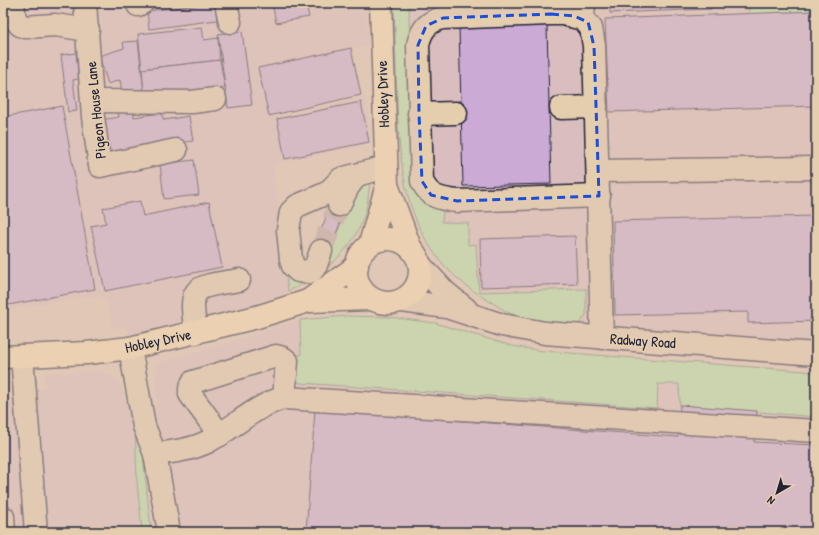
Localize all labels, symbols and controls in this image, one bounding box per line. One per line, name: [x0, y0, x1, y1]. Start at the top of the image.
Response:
street label: Pigeon House Lane: [80, 60, 111, 160]
street label: Hobley Drive: [371, 60, 394, 128]
street label: Hobley Drive: [123, 323, 193, 358]
street label: Radway Road: [610, 328, 677, 353]
north arrow: [757, 473, 797, 513]
text: N: [764, 493, 777, 508]

